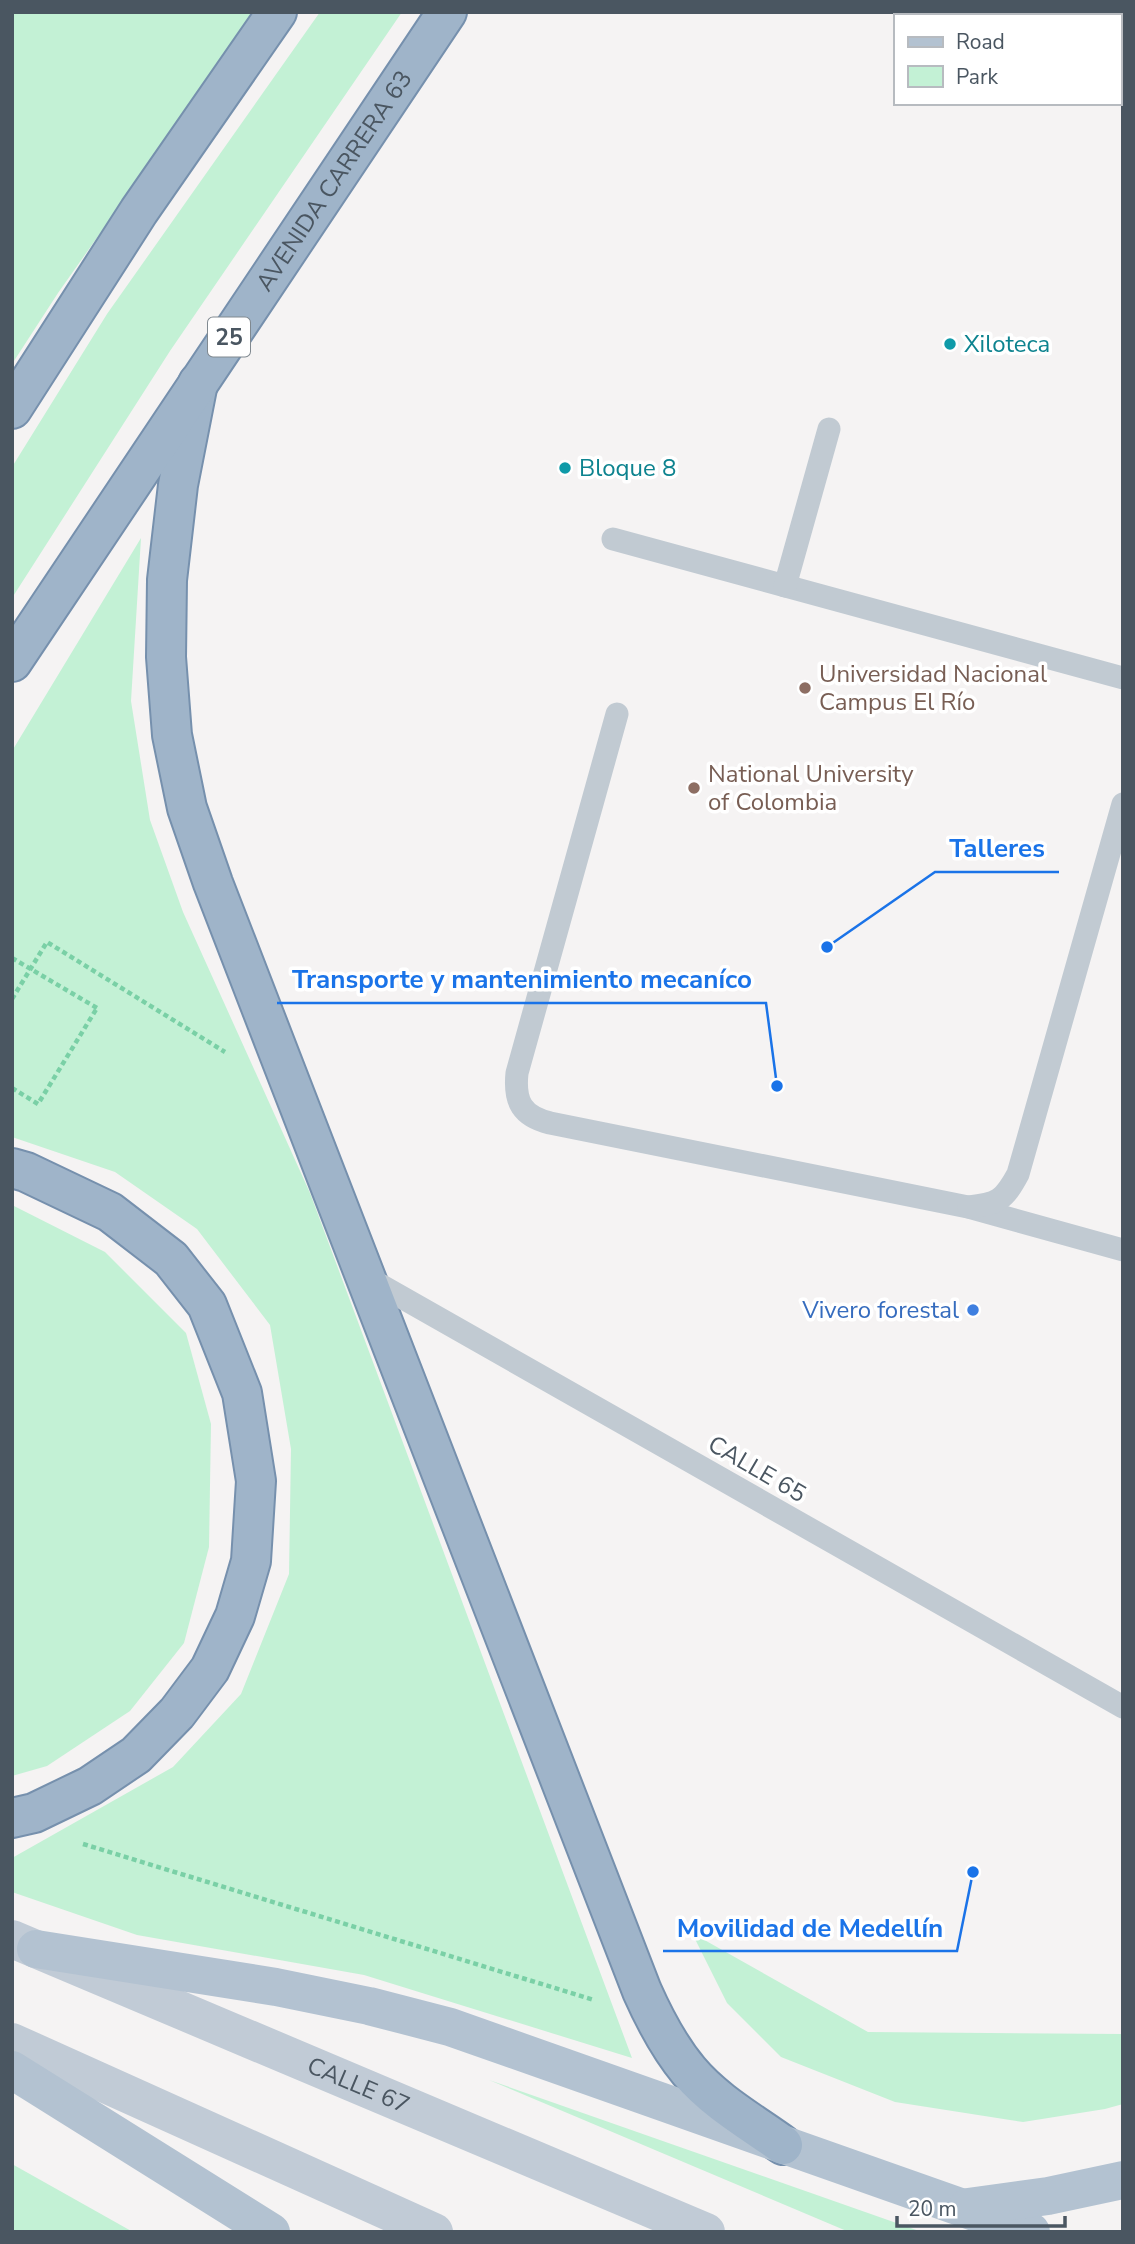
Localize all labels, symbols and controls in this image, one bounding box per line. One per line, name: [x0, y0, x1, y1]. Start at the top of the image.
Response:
legend: [894, 14, 1121, 105]
text: Road: [956, 28, 1005, 56]
text: Park: [956, 63, 998, 91]
street label: AVENIDA CARRERA 63: [249, 64, 419, 298]
road number: 25: [208, 318, 250, 356]
place label: Xiloteca: [964, 328, 1050, 360]
marker: Xiloteca: [942, 336, 958, 352]
place label: Bloque 8: [579, 452, 676, 484]
marker: Bloque 8: [557, 460, 573, 476]
place label: Universidad Nacional Campus El Río: [819, 658, 1047, 718]
marker: Universidad Nacional Campus El Río: [797, 680, 813, 696]
place label: National University of Colombia: [708, 758, 914, 818]
marker: National University of Colombia: [686, 780, 702, 796]
callout: Talleres: [935, 825, 1059, 872]
text: Talleres: [949, 831, 1045, 866]
callout: Transporte y mantenimiento mecaníco: [277, 956, 766, 1003]
text: Transporte y mantenimiento mecaníco: [292, 962, 752, 997]
place label: Vivero forestal: [801, 1294, 959, 1326]
marker: Vivero forestal: [965, 1302, 981, 1318]
street label: CALLE 65: [702, 1428, 812, 1510]
callout: Movilidad de Medellín: [663, 1904, 957, 1951]
text: Movilidad de Medellín: [677, 1911, 943, 1946]
street label: CALLE 67: [302, 2049, 415, 2121]
scale bar: [897, 2184, 1065, 2228]
text: 20 m: [908, 2195, 957, 2223]

